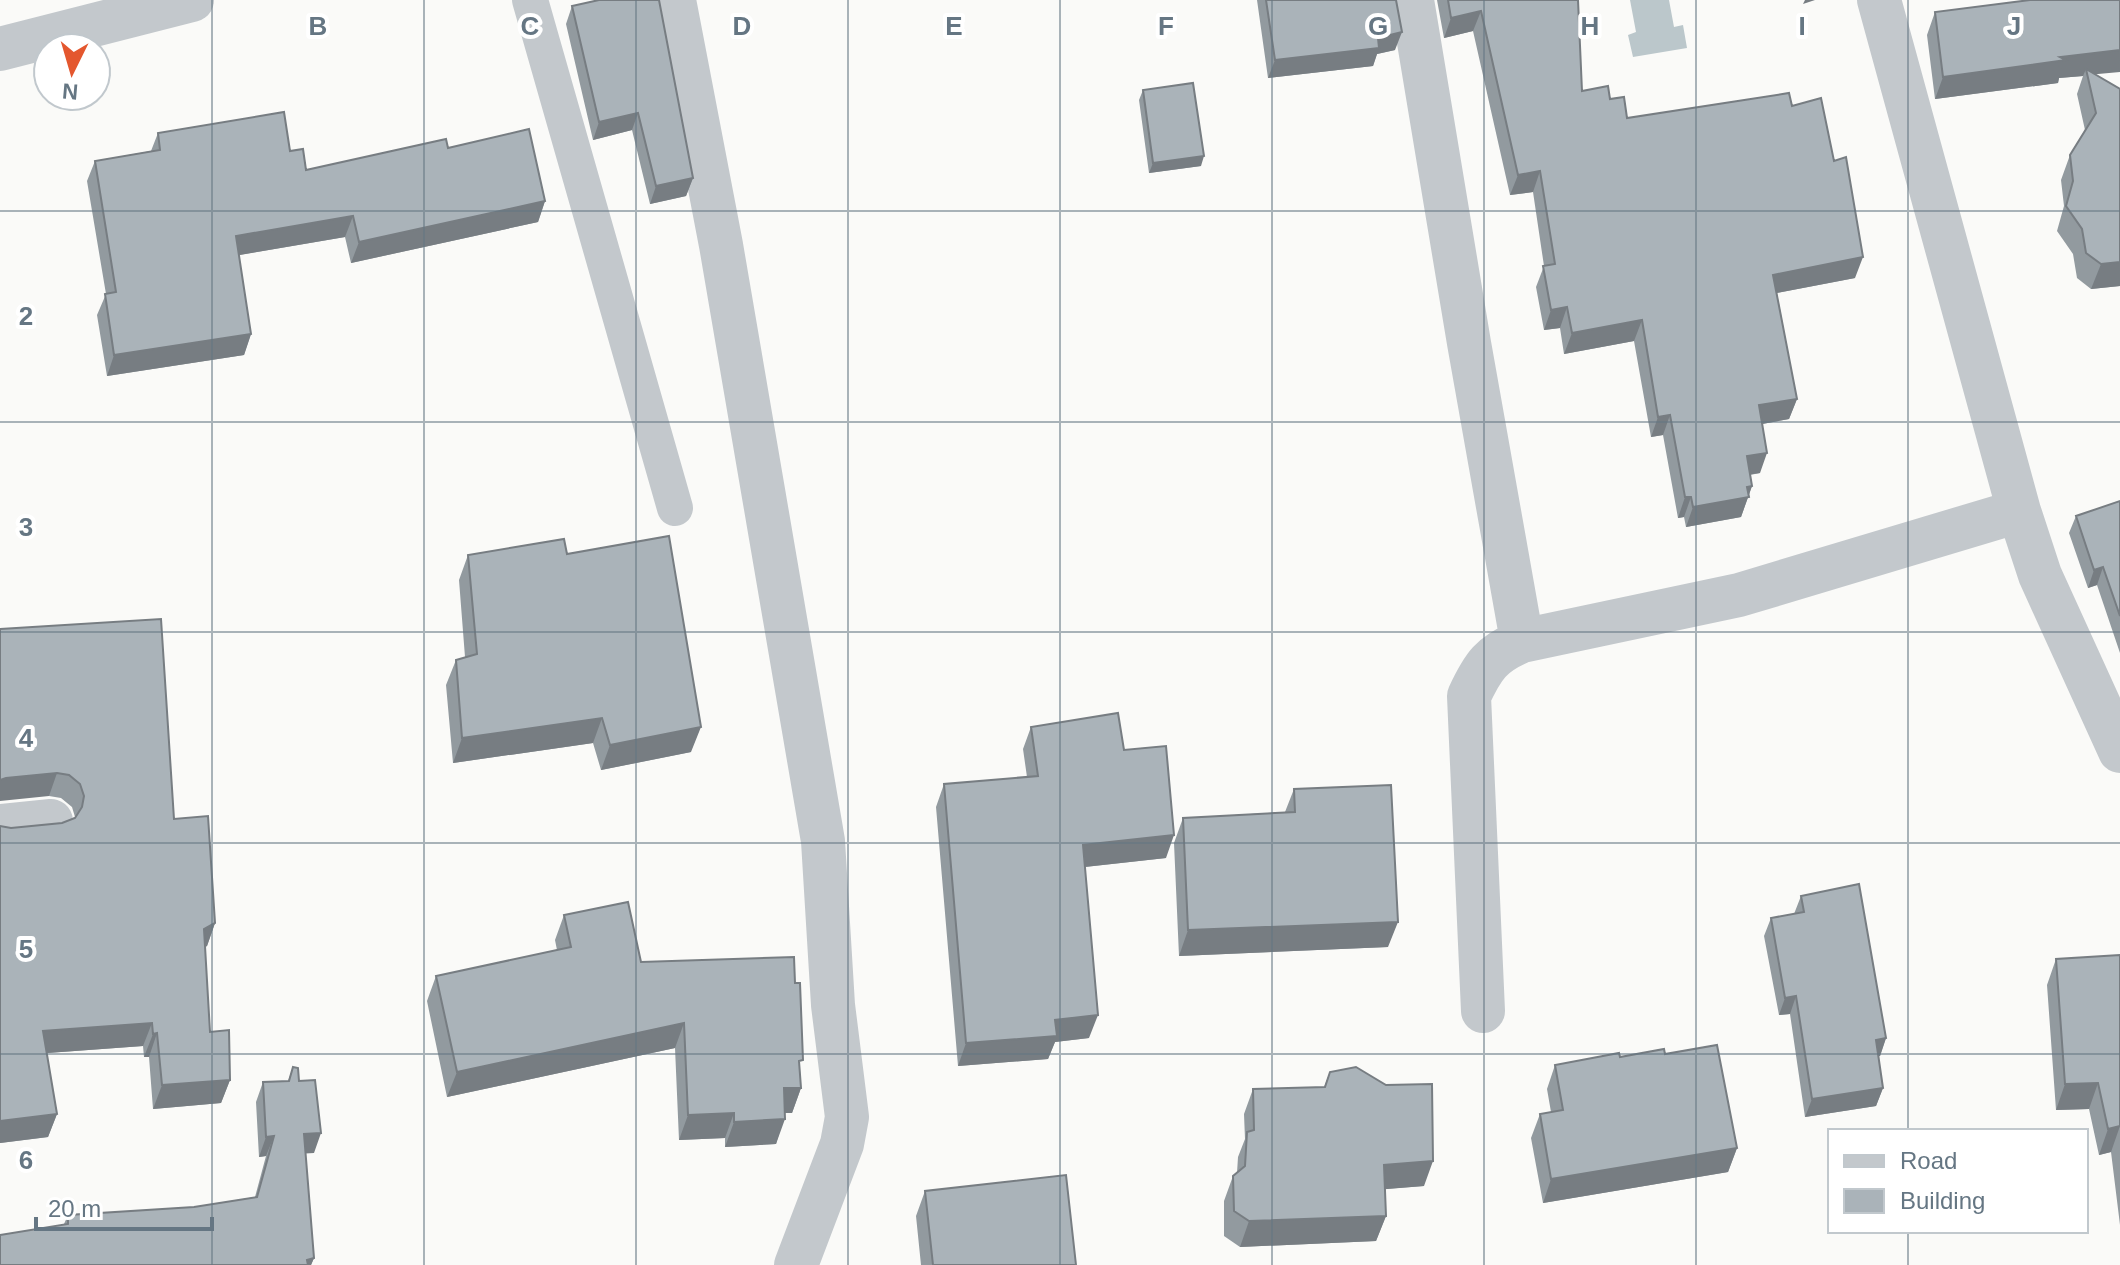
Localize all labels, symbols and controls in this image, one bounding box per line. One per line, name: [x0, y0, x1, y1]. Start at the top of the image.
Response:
text: B: [309, 11, 327, 41]
text: C: [521, 11, 540, 41]
text: D: [733, 11, 751, 41]
text: E: [945, 11, 963, 41]
text: F: [1158, 11, 1174, 41]
text: G: [1368, 11, 1388, 41]
text: H: [1581, 11, 1599, 41]
text: I: [1798, 11, 1806, 41]
text: J: [2007, 11, 2021, 41]
north arrow: [32, 32, 112, 112]
text: N: [61, 78, 79, 105]
text: 2: [19, 301, 33, 331]
text: 3: [19, 512, 33, 542]
text: 4: [19, 723, 34, 753]
text: 5: [19, 934, 33, 964]
legend: [1828, 1129, 2088, 1233]
text: 6: [19, 1145, 33, 1175]
text: Road: [1900, 1147, 1957, 1174]
scale bar: [36, 1181, 212, 1231]
text: Building: [1900, 1187, 1985, 1214]
text: 20 m: [48, 1195, 101, 1222]

